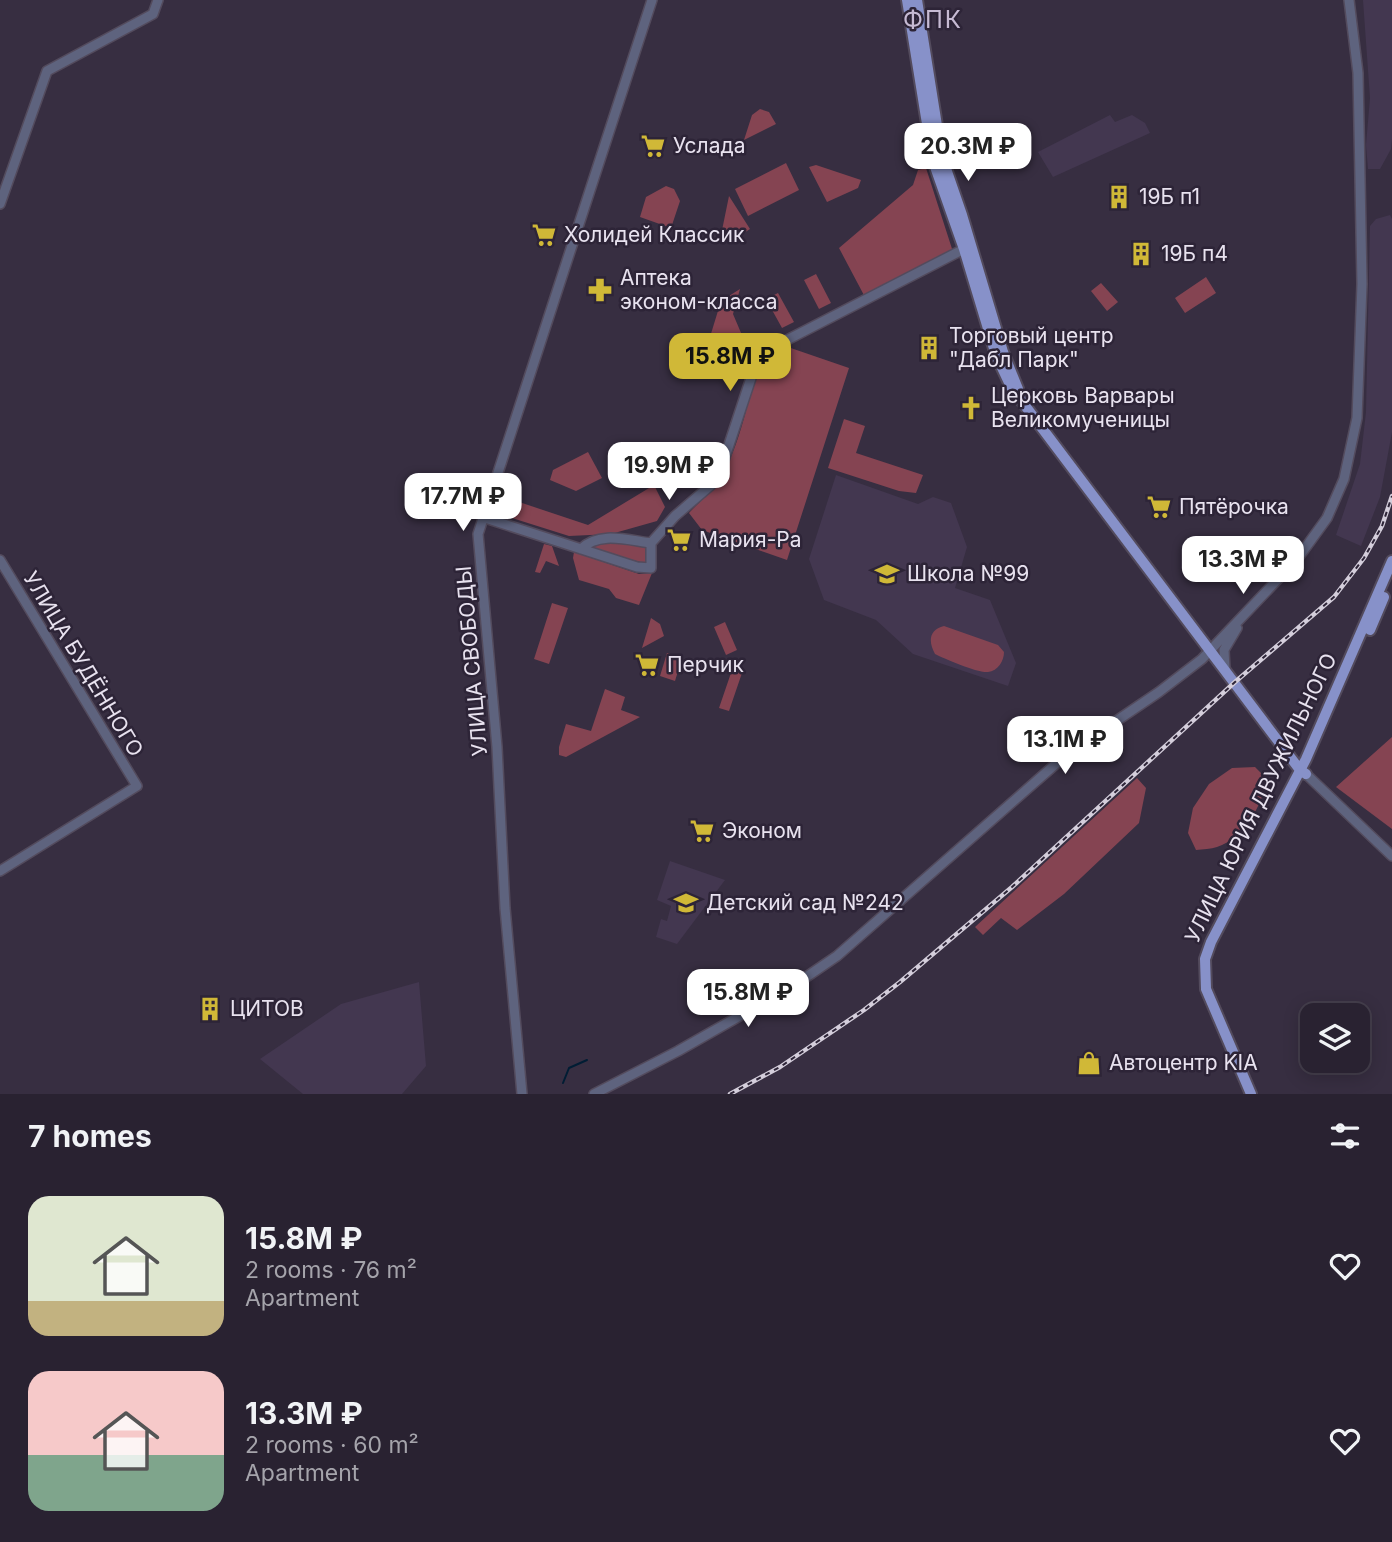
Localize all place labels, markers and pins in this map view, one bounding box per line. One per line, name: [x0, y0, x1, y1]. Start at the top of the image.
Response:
pin: 20.3M ₽: [903, 124, 1033, 183]
supermarket icon: Услада: [639, 132, 667, 160]
place label: Услада: [673, 133, 745, 158]
building icon: 19Б п1: [1105, 183, 1133, 211]
place label: 19Б п1: [1139, 184, 1200, 209]
supermarket icon: Холидей Классик: [530, 221, 558, 249]
place label: Холидей Классик: [564, 222, 745, 247]
building icon: 19Б п4: [1127, 240, 1155, 268]
place label: 19Б п4: [1161, 241, 1228, 266]
place label: Аптека эконом-класса: [620, 265, 777, 314]
pharmacy icon: Аптека эконом-класса: [586, 276, 614, 304]
place label: Торговый центр "Дабл Парк": [949, 323, 1114, 372]
pin: 15.8M ₽: [665, 334, 795, 393]
building icon: Торговый центр "Дабл Парк": [915, 334, 943, 362]
place label: Церковь Варвары Великомученицы: [991, 383, 1175, 432]
church icon: Церковь Варвары Великомученицы: [957, 394, 985, 422]
pin: 19.9M ₽: [604, 442, 734, 502]
pin: 17.7M ₽: [398, 474, 528, 533]
supermarket icon: Пятёрочка: [1145, 493, 1173, 521]
place label: Пятёрочка: [1179, 494, 1289, 519]
supermarket icon: Мария-Ра: [665, 526, 693, 554]
place label: Мария-Ра: [699, 527, 802, 552]
pin: 13.3M ₽: [1178, 536, 1308, 596]
school or university icon: Школа №99: [873, 560, 901, 588]
place label: Школа №99: [907, 561, 1029, 586]
supermarket icon: Перчик: [633, 651, 661, 679]
place label: Перчик: [667, 652, 744, 677]
pin: 13.1M ₽: [1000, 716, 1130, 776]
supermarket icon: Эконом: [688, 817, 716, 845]
place label: Эконом: [722, 818, 802, 843]
school or university icon: Детский сад №242: [672, 889, 700, 917]
place label: Детский сад №242: [706, 890, 904, 915]
pin: 15.8M ₽: [683, 970, 813, 1029]
building icon: ЦИТОВ: [196, 995, 224, 1023]
place label: ЦИТОВ: [230, 996, 304, 1021]
shop icon: Автоцентр KIA: [1075, 1049, 1103, 1077]
place label: Автоцентр KIA: [1109, 1050, 1258, 1075]

